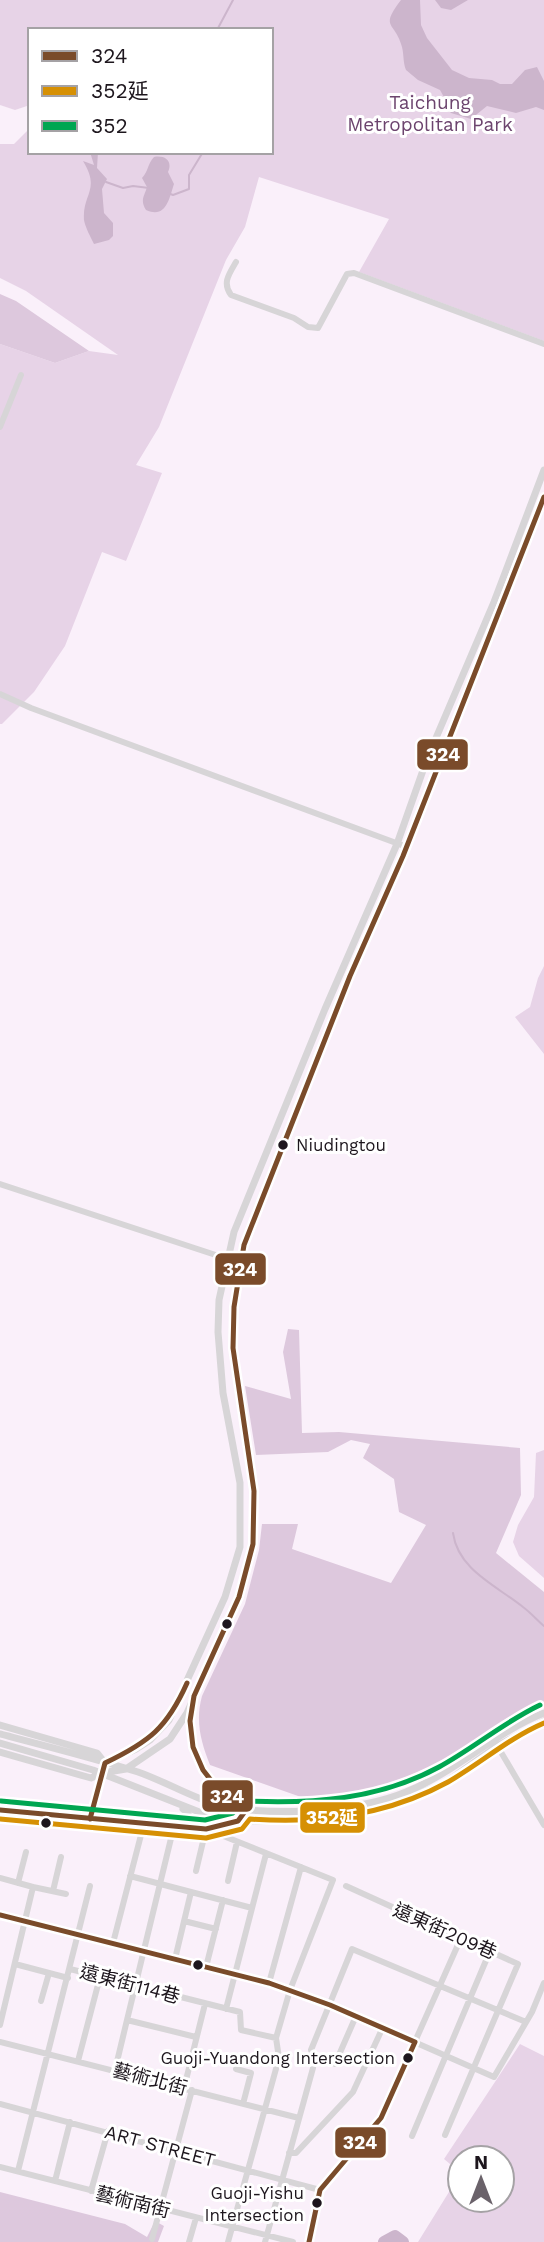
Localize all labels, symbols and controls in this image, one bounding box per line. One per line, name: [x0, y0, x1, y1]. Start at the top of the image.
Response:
legend: [28, 28, 273, 154]
text: 324: [91, 43, 128, 68]
text: 352延: [91, 78, 149, 103]
park label: Taichung Metropolitan Park: [347, 91, 513, 136]
text: 352: [91, 113, 128, 138]
line badge: 324: [416, 738, 469, 771]
text: 324: [426, 743, 460, 766]
place label: Niudingtou: [296, 1135, 386, 1155]
marker: Niudingtou: [276, 1138, 290, 1152]
line badge: 324: [214, 1252, 267, 1286]
text: 324: [223, 1258, 257, 1281]
unlabelled marker: [220, 1617, 234, 1631]
line badge: 324: [201, 1779, 254, 1813]
text: 324: [210, 1785, 244, 1808]
line badge: 352延: [299, 1801, 366, 1834]
text: 352延: [306, 1806, 358, 1829]
unlabelled marker: [39, 1816, 53, 1830]
street label: 遠東街209巷: [390, 1898, 500, 1964]
unlabelled marker: [191, 1958, 205, 1972]
street label: 遠東街114巷: [78, 1960, 182, 2008]
place label: Guoji-Yuandong Intersection: [161, 2048, 395, 2068]
marker: Guoji-Yuandong Intersection: [401, 2051, 415, 2065]
street label: 藝術北街: [110, 2058, 190, 2100]
street label: ART STREET: [102, 2120, 218, 2172]
line badge: 324: [334, 2126, 387, 2159]
text: 324: [343, 2131, 377, 2154]
north arrow: [446, 2144, 516, 2214]
text: N: [474, 2151, 488, 2174]
street label: 藝術南街: [93, 2182, 173, 2222]
place label: Guoji-Yishu Intersection: [204, 2183, 304, 2225]
marker: Guoji-Yishu Intersection: [310, 2196, 324, 2210]

